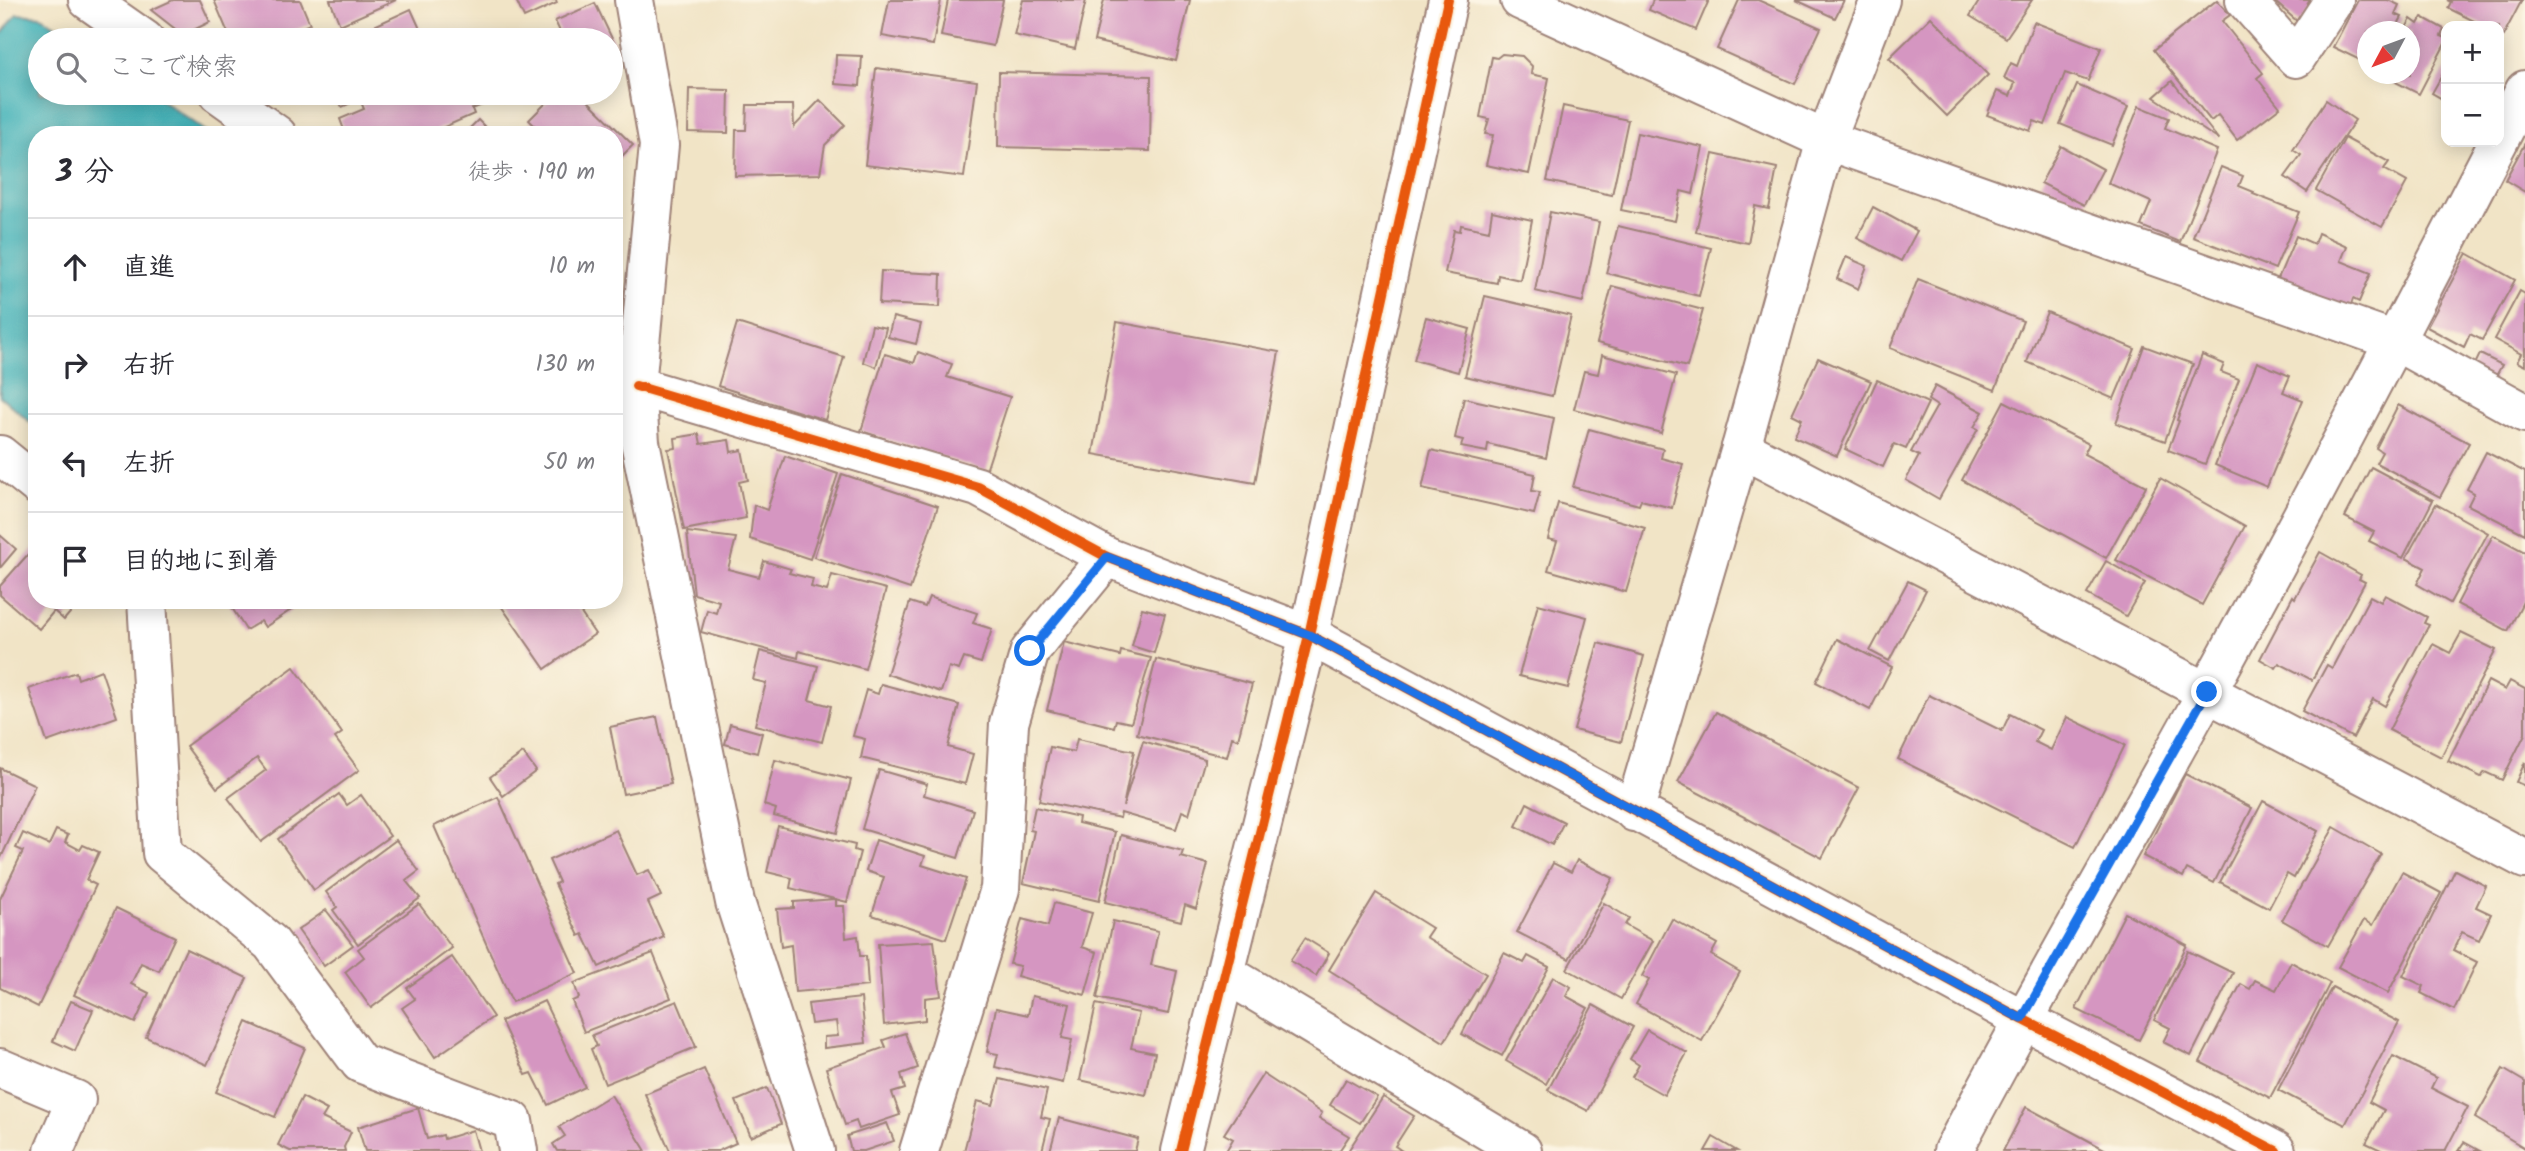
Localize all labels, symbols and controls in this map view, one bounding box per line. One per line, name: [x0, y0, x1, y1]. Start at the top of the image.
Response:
north arrow: [2357, 21, 2420, 84]
map controls: [2441, 21, 2504, 147]
button: +: [2441, 21, 2504, 84]
search box: [28, 28, 623, 105]
text: ここで検索: [108, 47, 238, 89]
icon: search: [52, 48, 90, 86]
button: −: [2441, 84, 2504, 147]
text: 3 分: [56, 149, 114, 197]
text: 徒歩 · 190 m: [468, 155, 595, 191]
text: 直進: [123, 247, 175, 289]
icon: ahead: [56, 248, 94, 286]
text: 10 m: [549, 249, 595, 285]
text: 右折: [123, 345, 175, 387]
icon: right: [56, 346, 94, 384]
text: 130 m: [536, 347, 595, 383]
text: 左折: [123, 443, 175, 485]
icon: left: [56, 444, 94, 482]
text: 50 m: [544, 445, 595, 481]
text: 目的地に到着: [123, 541, 279, 583]
icon: arrive: [56, 542, 94, 580]
route start: [1014, 635, 1045, 666]
route end: [2191, 676, 2222, 707]

